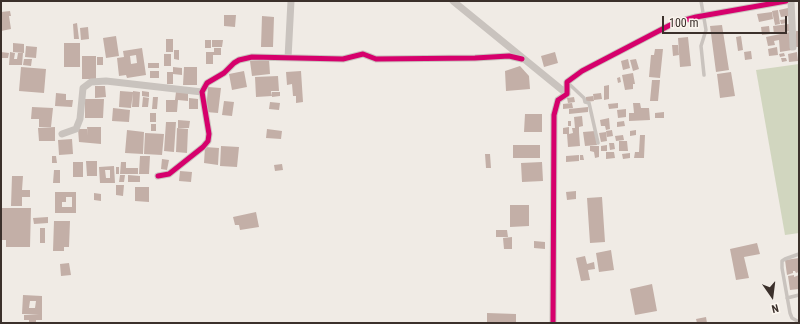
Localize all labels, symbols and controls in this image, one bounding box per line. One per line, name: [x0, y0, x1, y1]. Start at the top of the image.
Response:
scale bar: [664, 8, 789, 34]
text: 100 m: [669, 16, 699, 30]
north arrow: [752, 276, 792, 316]
text: N: [770, 301, 780, 315]

